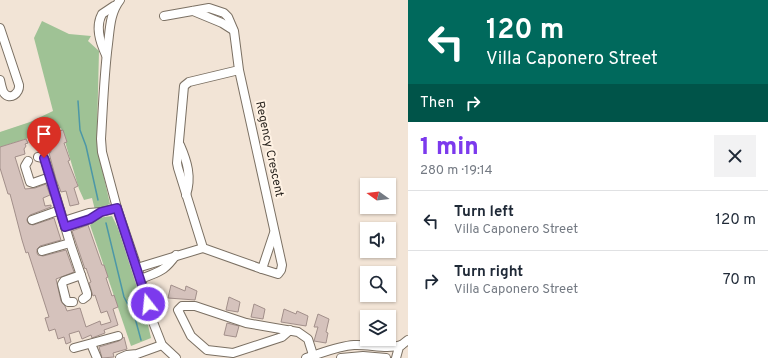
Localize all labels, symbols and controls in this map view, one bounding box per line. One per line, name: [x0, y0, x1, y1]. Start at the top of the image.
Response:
text: 120 m: [486, 13, 564, 49]
icon: left: [420, 16, 472, 68]
text: Villa Caponero Street: [486, 48, 658, 71]
icon: right: [462, 92, 484, 114]
text: Then: [420, 94, 454, 113]
street label: Regency Crescent: [251, 100, 287, 198]
pin: [27, 117, 61, 158]
icon: arrive: [33, 123, 55, 145]
text: 1 min: [420, 133, 479, 163]
button: close: [714, 135, 756, 177]
text: 280 m · 19:14: [420, 163, 493, 179]
north arrow: [360, 178, 396, 214]
map controls: [360, 178, 396, 346]
text: Turn left: [454, 203, 514, 222]
icon: left: [420, 210, 442, 232]
text: 120 m: [715, 211, 756, 230]
button: sound: [360, 222, 396, 258]
text: Villa Caponero Street: [454, 222, 578, 238]
text: Turn right: [454, 263, 523, 282]
button: search: [360, 266, 396, 302]
icon: right: [420, 270, 442, 292]
text: 70 m: [723, 271, 756, 290]
text: Villa Caponero Street: [454, 282, 578, 298]
position arrow: [127, 283, 169, 325]
button: layers: [360, 310, 396, 346]

